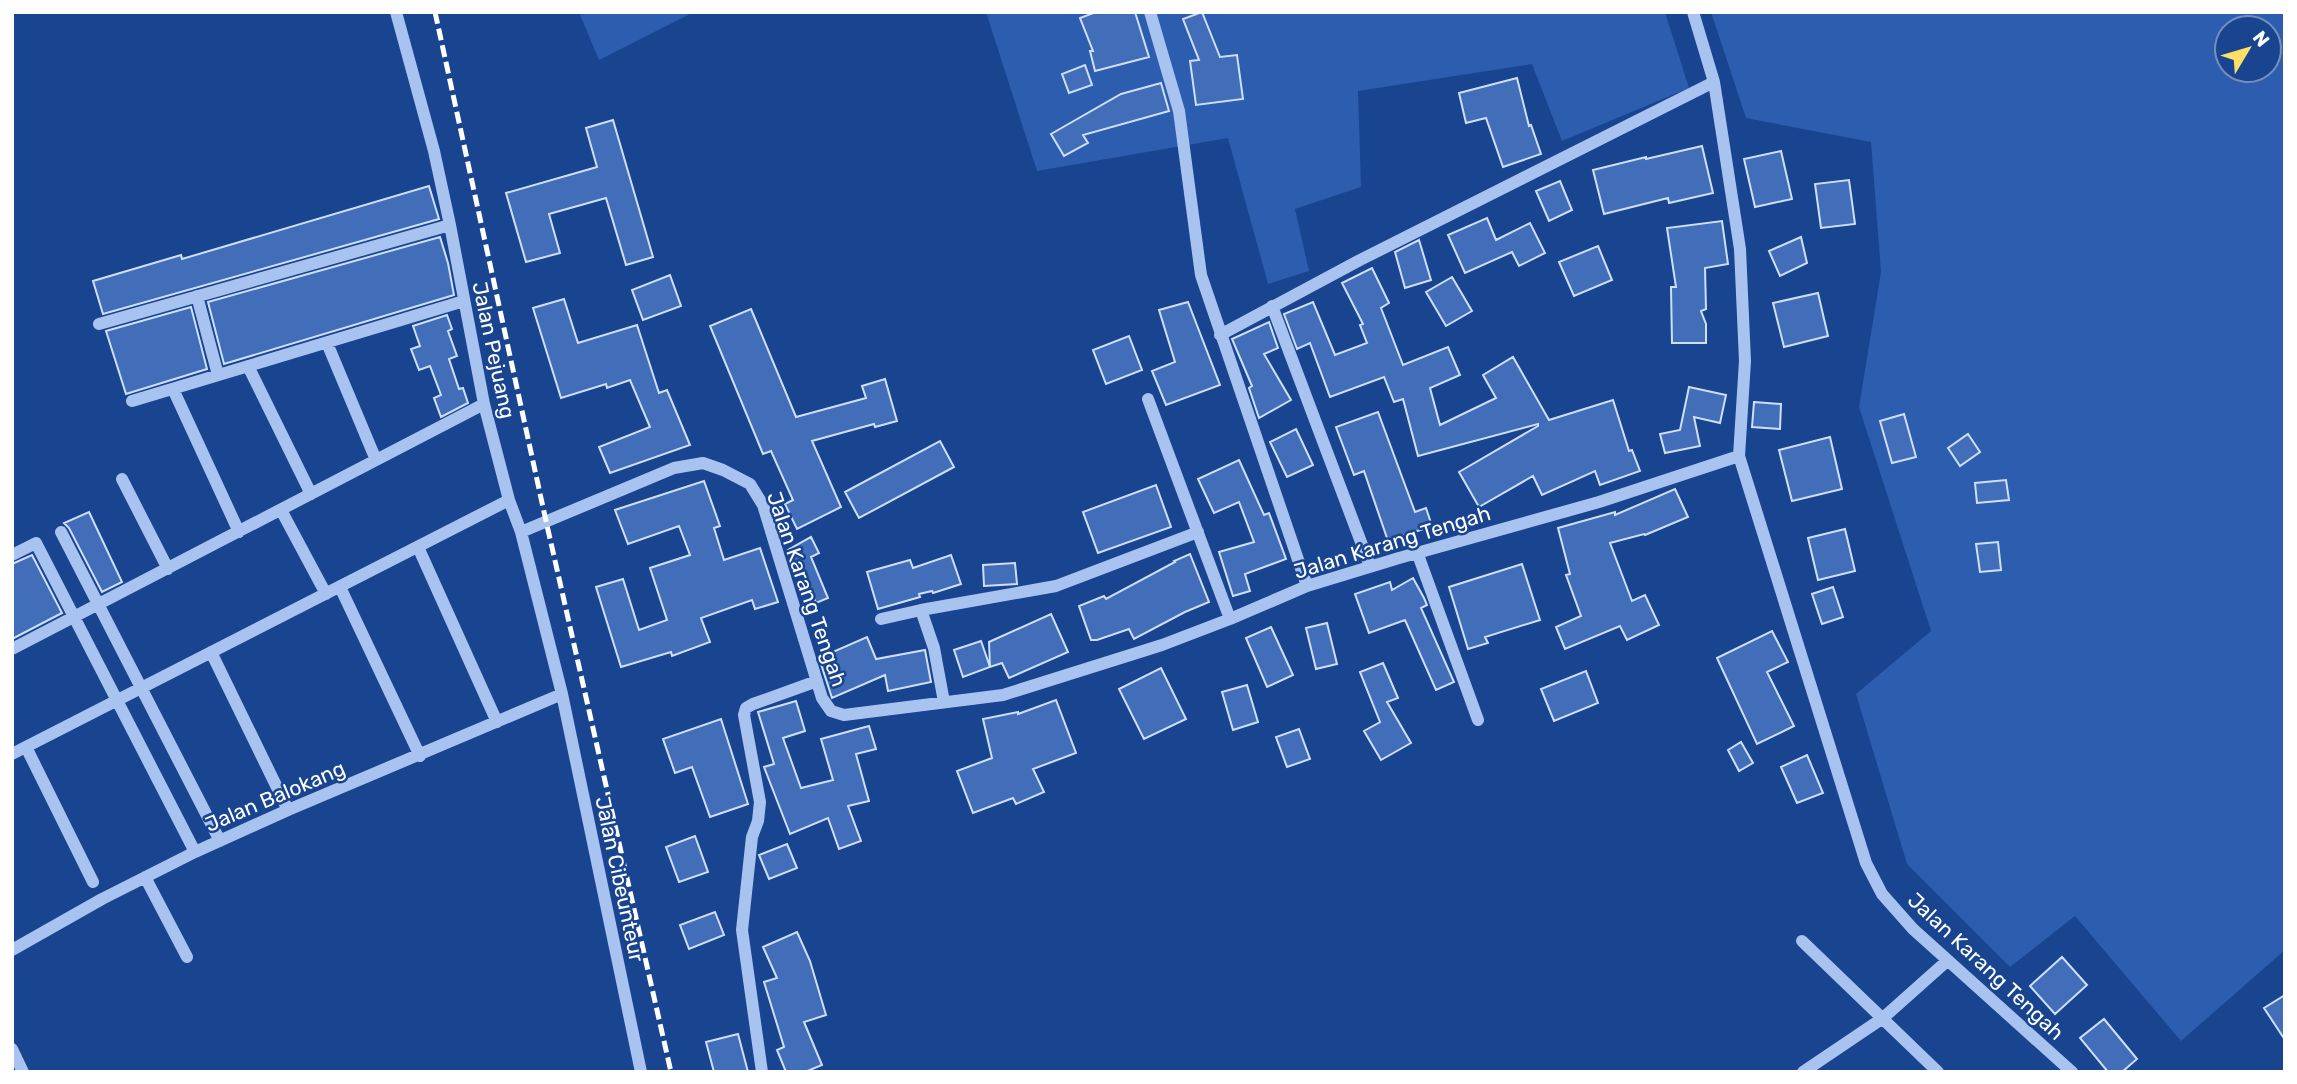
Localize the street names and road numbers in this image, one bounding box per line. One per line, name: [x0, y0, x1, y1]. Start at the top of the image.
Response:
street label: Jalan Pejuang: [467, 279, 521, 421]
street label: Jalan Karang Tengah: [762, 488, 852, 690]
street label: Jalan Karang Tengah: [1291, 500, 1493, 584]
street label: Jalan Balokang: [201, 755, 349, 837]
street label: Jalan Cibeunteur: [590, 794, 650, 964]
street label: Jalan Karang Tengah: [1903, 887, 2069, 1045]

